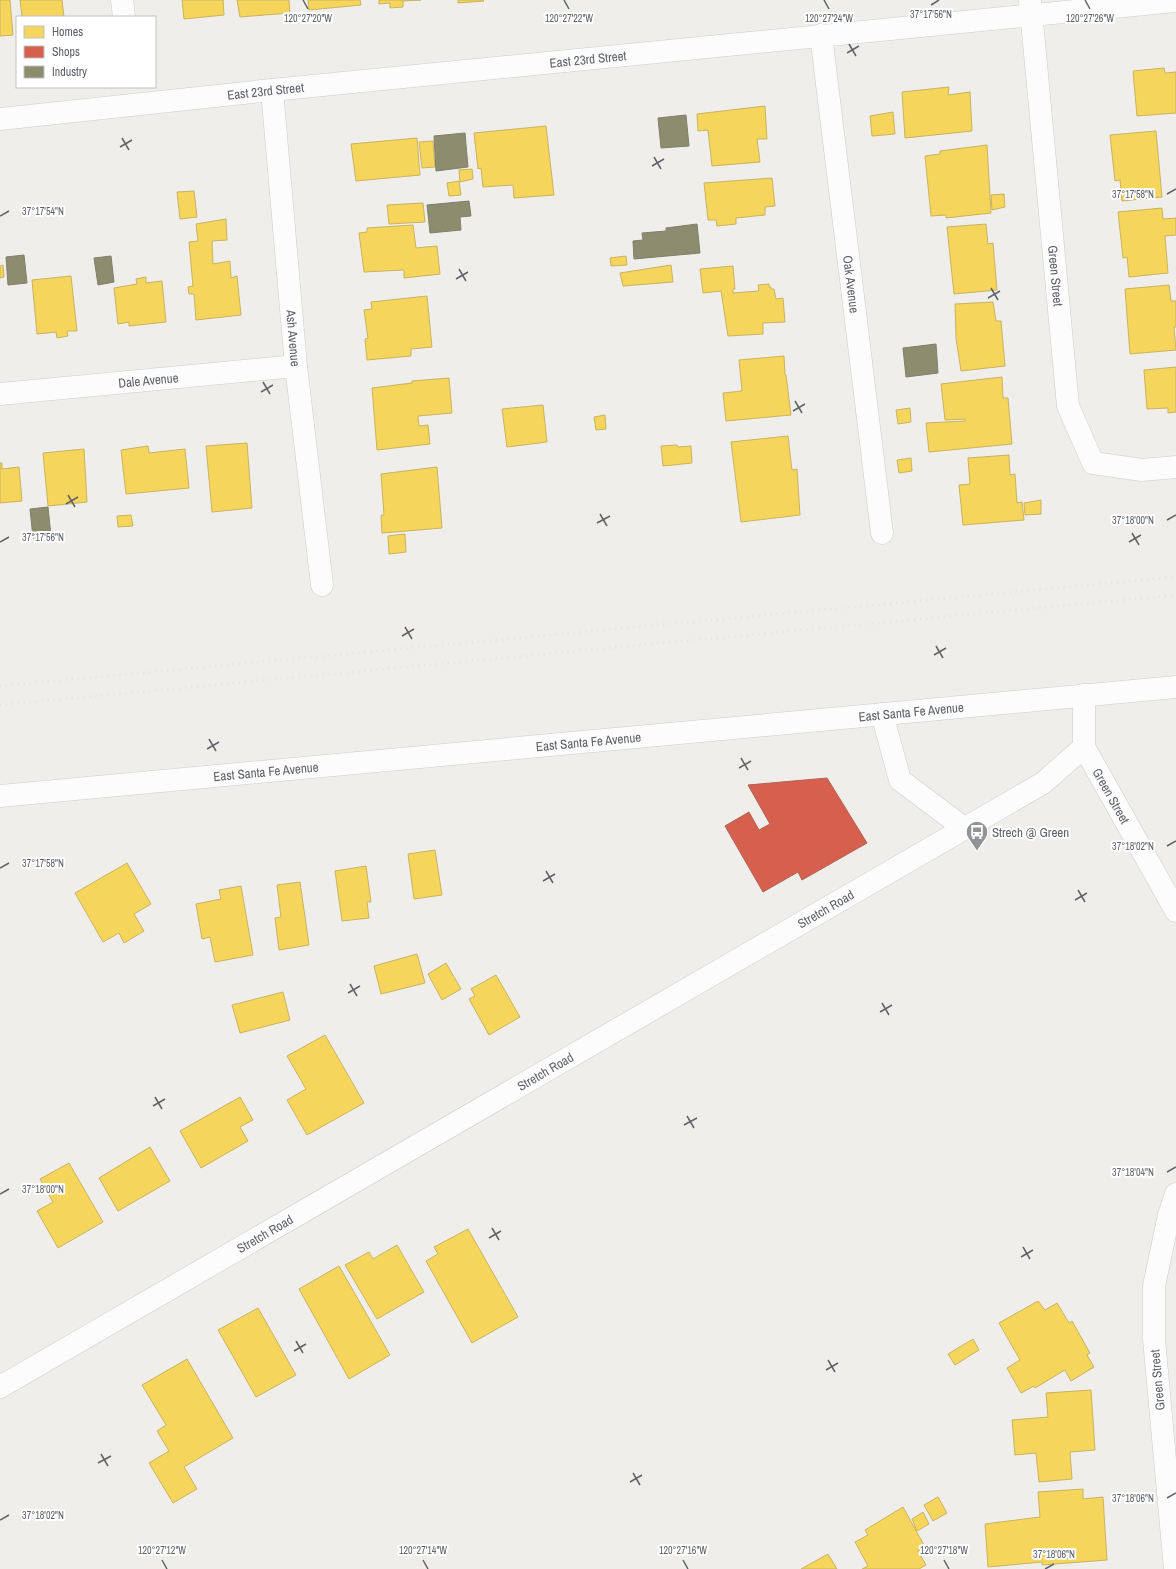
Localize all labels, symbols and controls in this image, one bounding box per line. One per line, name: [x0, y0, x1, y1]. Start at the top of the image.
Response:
text: 37°17'56"N: [910, 8, 952, 21]
text: 120°27'20"W: [284, 12, 332, 25]
text: 120°27'22"W: [545, 12, 593, 25]
text: 120°27'24"W: [805, 12, 853, 25]
text: 120°27'26"W: [1066, 12, 1114, 25]
legend: [16, 16, 156, 88]
text: Homes: [52, 24, 83, 40]
text: Shops: [52, 44, 80, 60]
street label: East 23rd Street: [549, 47, 627, 72]
text: Industry: [52, 64, 87, 80]
street label: East 23rd Street: [226, 79, 305, 104]
text: 37°17'58"N: [1112, 188, 1154, 201]
text: 37°17'54"N: [22, 205, 64, 218]
street label: Green Street: [1044, 245, 1067, 307]
street label: Oak Avenue: [839, 254, 863, 314]
street label: Ash Avenue: [282, 308, 304, 367]
street label: Dale Avenue: [118, 369, 179, 392]
text: 37°18'00"N: [1112, 514, 1154, 527]
text: 37°17'56"N: [22, 531, 64, 544]
street label: East Santa Fe Avenue: [858, 699, 965, 725]
street label: East Santa Fe Avenue: [535, 729, 642, 755]
street label: East Santa Fe Avenue: [213, 759, 319, 785]
street label: Green Street: [1089, 765, 1133, 827]
bus stop icon: Strech @ Green: [964, 819, 990, 852]
place label: Strech @ Green: [992, 824, 1069, 841]
text: 37°18'02"N: [1112, 840, 1154, 853]
text: 37°17'58"N: [22, 857, 64, 870]
street label: Stretch Road: [795, 886, 857, 932]
street label: Stretch Road: [514, 1049, 577, 1095]
text: 37°18'04"N: [1112, 1166, 1154, 1179]
text: 37°18'00"N: [22, 1183, 64, 1196]
street label: Stretch Road: [234, 1211, 296, 1257]
street label: Green Street: [1146, 1349, 1169, 1411]
text: 37°18'06"N: [1112, 1492, 1154, 1505]
text: 37°18'02"N: [22, 1509, 64, 1522]
text: 120°27'12"W: [138, 1544, 186, 1557]
text: 120°27'14"W: [399, 1544, 447, 1557]
text: 120°27'16"W: [659, 1544, 707, 1557]
text: 120°27'18"W: [920, 1544, 968, 1557]
text: 37°18'06"N: [1033, 1548, 1075, 1561]

